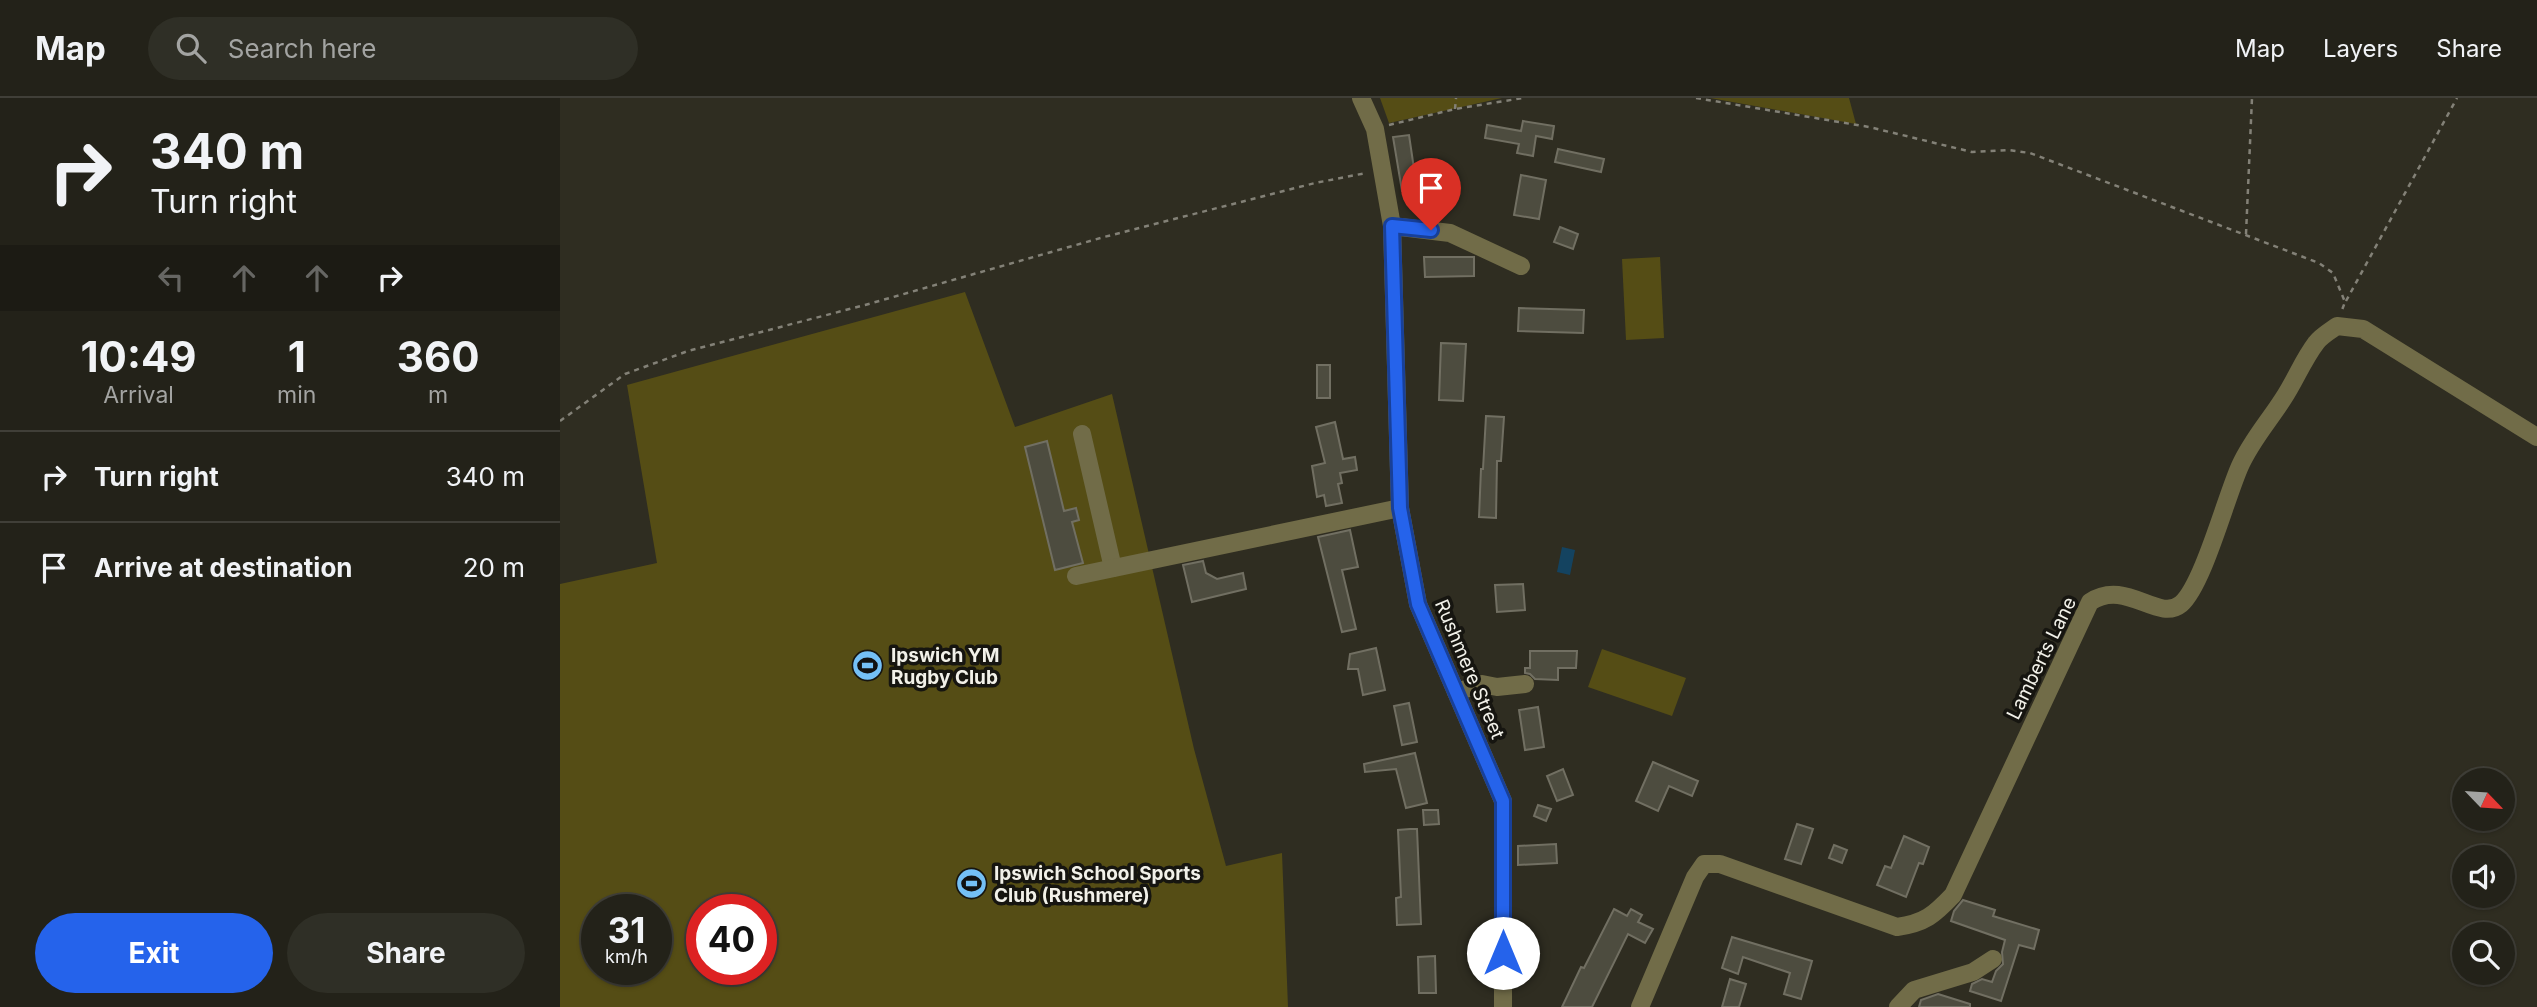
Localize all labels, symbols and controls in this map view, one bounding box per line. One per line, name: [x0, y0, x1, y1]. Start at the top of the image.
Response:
search box: [148, 17, 638, 80]
text: Map: [35, 28, 106, 68]
icon: search: [172, 29, 210, 67]
text: Search here: [228, 33, 376, 64]
text: Map: [2235, 34, 2285, 63]
text: Layers: [2323, 34, 2398, 63]
text: Share: [2436, 34, 2502, 63]
text: 340 m: [150, 122, 304, 181]
icon: right: [35, 126, 126, 217]
pin: [1401, 158, 1461, 230]
icon: arrive: [1412, 169, 1450, 207]
text: Turn right: [150, 182, 297, 221]
icon: left: [152, 259, 190, 297]
icon: ahead: [225, 259, 263, 297]
icon: ahead: [298, 259, 336, 297]
icon: right: [371, 259, 409, 297]
text: 10:49: [80, 331, 197, 382]
text: 1: [288, 331, 306, 382]
text: 360: [397, 331, 480, 382]
text: Arrival: [103, 381, 174, 409]
text: min: [277, 381, 316, 409]
text: m: [428, 381, 448, 409]
icon: right: [35, 458, 73, 496]
text: Turn right: [94, 461, 219, 492]
text: 340 m: [446, 461, 525, 492]
icon: arrive: [35, 549, 73, 587]
text: Arrive at destination: [94, 552, 353, 583]
text: 20 m: [463, 552, 525, 583]
street label: Lamberts Lane: [2002, 593, 2081, 723]
street label: Rushmere Street: [1430, 596, 1509, 742]
place label: Ipswich YM Rugby Club: [891, 644, 999, 689]
sports icon: Ipswich YM Rugby Club: [851, 649, 885, 683]
north arrow: [2452, 768, 2515, 831]
map controls: [2452, 768, 2515, 985]
button: sound: [2452, 845, 2515, 908]
place label: Ipswich School Sports Club (Rushmere): [994, 862, 1201, 907]
sports icon: Ipswich School Sports Club (Rushmere): [954, 867, 988, 901]
speed limit sign: 40: [686, 894, 777, 985]
text: 31: [608, 909, 645, 951]
button: Exit: [35, 913, 273, 993]
button: Share: [287, 913, 525, 993]
position arrow: [1466, 916, 1540, 990]
button: search: [2452, 922, 2515, 985]
text: km/h: [605, 946, 648, 967]

